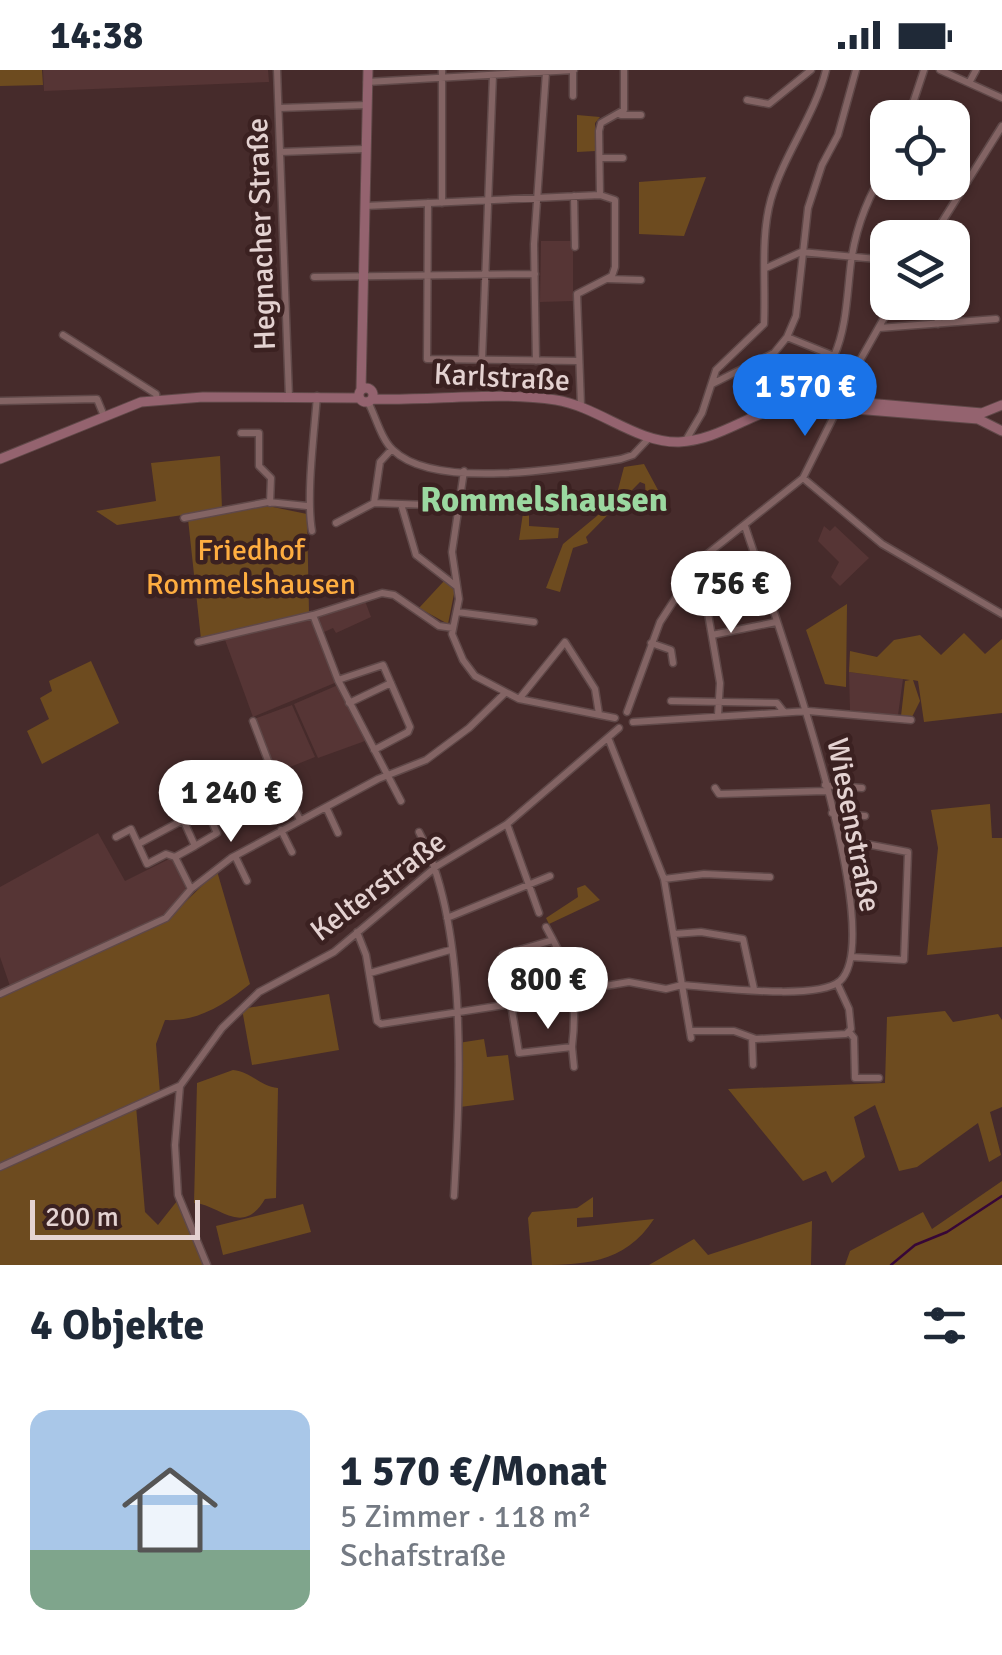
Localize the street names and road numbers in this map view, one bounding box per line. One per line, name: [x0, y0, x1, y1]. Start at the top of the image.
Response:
street label: Hegnacher Straße: [239, 117, 284, 351]
street label: Karlstraße: [433, 355, 571, 400]
street label: Wiesenstraße: [818, 735, 889, 915]
street label: Kelterstraße: [303, 823, 454, 949]

